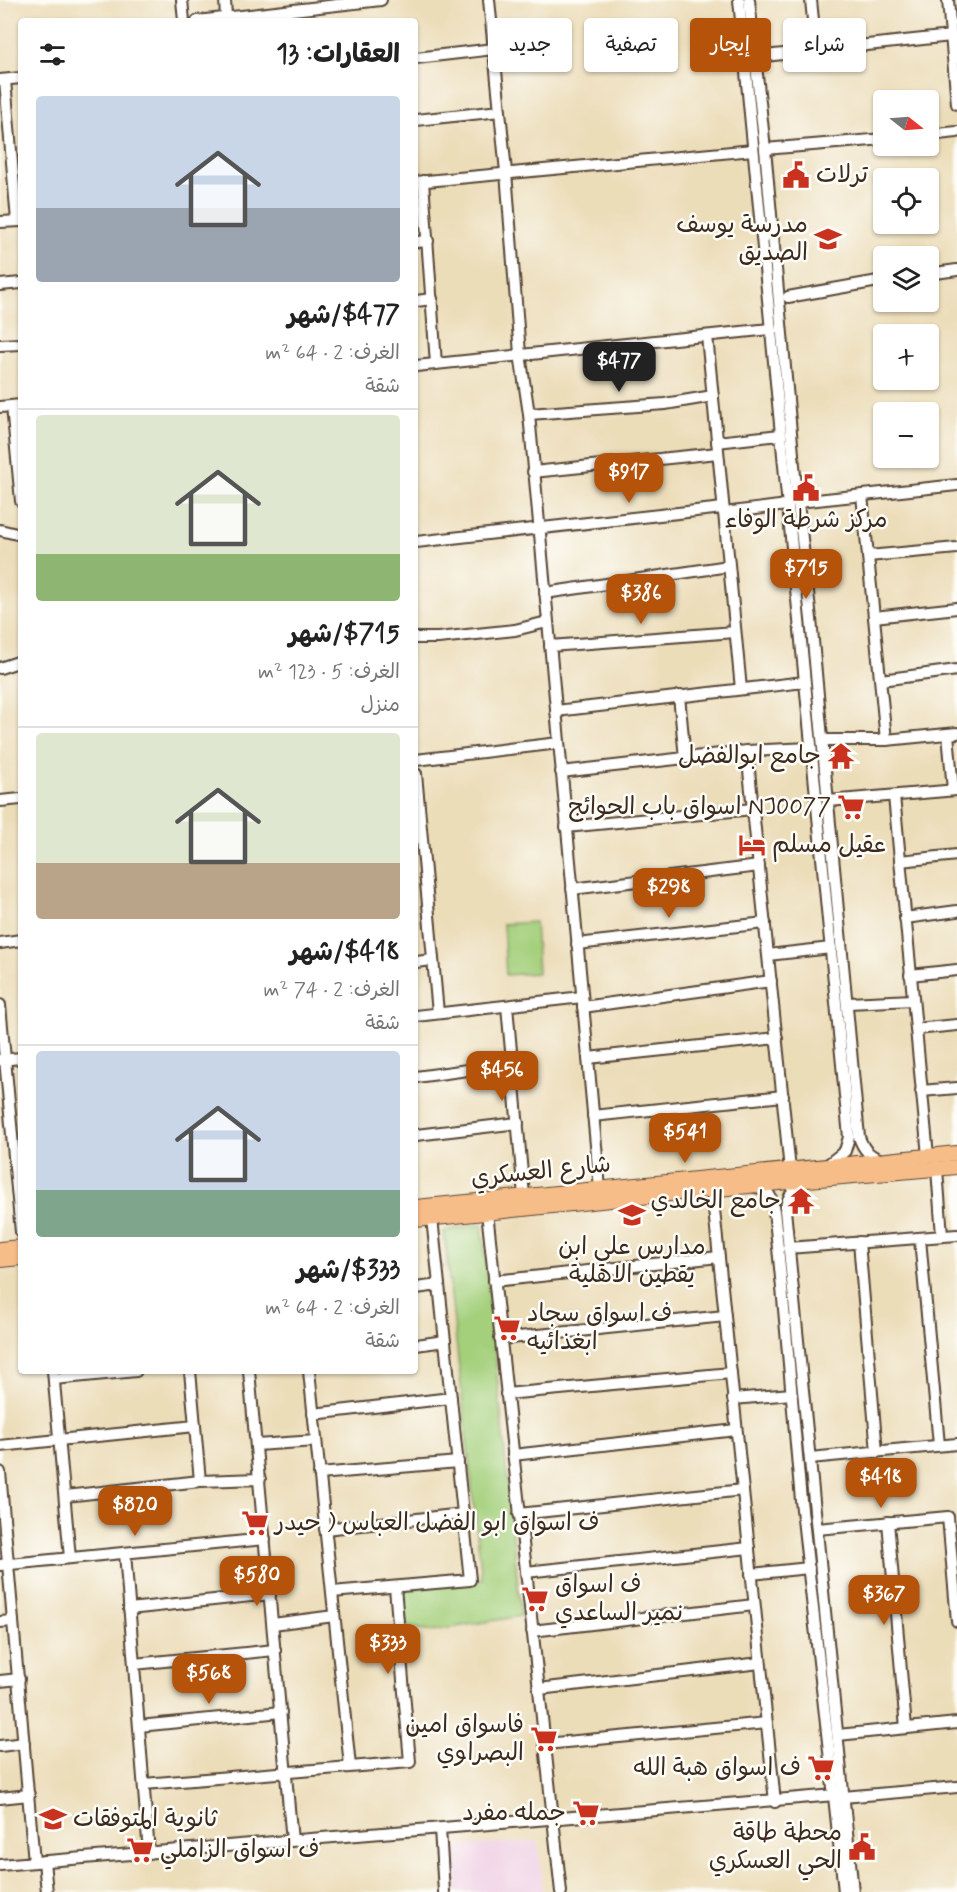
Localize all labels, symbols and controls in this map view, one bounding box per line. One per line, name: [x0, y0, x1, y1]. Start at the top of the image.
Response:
chip: جديد: [488, 18, 572, 72]
chip: تصفية: [584, 18, 678, 72]
chip: إيجار: [690, 18, 771, 72]
chip: شراء: [783, 18, 866, 72]
icon: filters: [36, 38, 69, 71]
text: العقارات: 13: [276, 38, 400, 72]
north arrow: [873, 90, 939, 156]
map controls: [873, 90, 939, 468]
icon: home: [164, 135, 272, 243]
public building icon: ترلات: [781, 160, 811, 190]
place label: ترلات: [816, 160, 869, 191]
button: locate: [873, 168, 939, 234]
place label: مدرسة يوسف الصديق: [676, 210, 808, 269]
school or university icon: مدرسة يوسف الصديق: [813, 224, 843, 254]
button: layers: [873, 246, 939, 312]
text: $477/شهر: [287, 299, 400, 333]
button: +: [873, 324, 939, 390]
text: الغرف: 2 · 64 m²: [265, 340, 400, 367]
pin: $477: [583, 342, 655, 393]
text: $477: [597, 348, 641, 375]
text: شقة: [365, 373, 400, 400]
button: −: [873, 402, 939, 468]
pin: $917: [593, 453, 665, 504]
icon: home: [164, 454, 272, 562]
text: $917: [608, 459, 650, 486]
public building icon: مركز شرطة الوفاء: [791, 473, 821, 503]
place label: مركز شرطة الوفاء: [724, 505, 888, 536]
pin: $715: [770, 549, 842, 600]
text: $715: [784, 555, 828, 582]
pin: $386: [605, 574, 677, 625]
text: $386: [620, 580, 662, 607]
text: $715/شهر: [289, 618, 400, 652]
text: الغرف: 5 · 123 m²: [258, 659, 400, 686]
text: منزل: [361, 692, 400, 719]
place label: جامع ابوالفضل: [678, 741, 821, 772]
temple icon: جامع ابوالفضل: [826, 741, 856, 771]
icon: home: [164, 772, 272, 880]
place label: اسواق باب الحوائج NJ0077: [568, 792, 831, 823]
supermarket icon: اسواق باب الحوائج NJ0077: [836, 792, 866, 822]
hotel icon: عقيل مسلم: [737, 830, 767, 860]
place label: عقيل مسلم: [772, 830, 886, 862]
pin: $298: [633, 868, 705, 919]
text: $298: [647, 874, 691, 901]
text: $418/شهر: [290, 936, 400, 970]
text: الغرف: 2 · 74 m²: [263, 977, 400, 1004]
text: شقة: [365, 1010, 400, 1037]
pin: $456: [466, 1051, 538, 1102]
text: $456: [480, 1057, 524, 1084]
icon: home: [164, 1090, 272, 1198]
pin: $541: [649, 1113, 721, 1164]
text: $541: [663, 1119, 707, 1146]
street label: شارع العسكري: [470, 1149, 612, 1195]
place label: جامع الخالدي: [651, 1186, 781, 1217]
temple icon: جامع الخالدي: [786, 1186, 816, 1216]
school or university icon: مدارس علي ابن يقطين الاهلية: [617, 1200, 647, 1230]
place label: مدارس علي ابن يقطين الاهلية: [558, 1232, 706, 1291]
text: $333/شهر: [297, 1254, 400, 1288]
text: الغرف: 2 · 64 m²: [265, 1295, 400, 1322]
place label: ف اسواق سجاد ابغذائيه: [527, 1299, 672, 1358]
supermarket icon: ف اسواق سجاد ابغذائيه: [492, 1313, 522, 1343]
text: شقة: [365, 1328, 400, 1355]
pin: $418: [845, 1458, 917, 1509]
text: $418: [860, 1464, 902, 1491]
pin: $820: [99, 1486, 171, 1537]
text: $820: [112, 1492, 158, 1519]
supermarket icon: ف اسواق ابو الفضل العباس ( حيدر: [240, 1508, 270, 1538]
place label: ف اسواق ابو الفضل العباس ( حيدر: [273, 1508, 599, 1539]
pin: $580: [221, 1556, 293, 1607]
text: $580: [234, 1562, 280, 1589]
place label: ف اسواق نمير الساعدي: [555, 1570, 683, 1629]
pin: $367: [848, 1575, 920, 1626]
text: $367: [862, 1581, 906, 1608]
supermarket icon: ف اسواق نمير الساعدي: [520, 1584, 550, 1614]
pin: $333: [352, 1624, 424, 1675]
text: $333: [369, 1630, 407, 1657]
pin: $568: [173, 1654, 245, 1705]
text: $568: [186, 1660, 232, 1687]
place label: فاسواق امين البصراوي: [405, 1710, 524, 1769]
supermarket icon: فاسواق امين البصراوي: [529, 1724, 559, 1754]
place label: ف اسواق هبة الله: [633, 1753, 801, 1784]
supermarket icon: ف اسواق هبة الله: [806, 1753, 836, 1783]
place label: جمله مفرد: [462, 1798, 566, 1829]
supermarket icon: جمله مفرد: [571, 1798, 601, 1828]
school or university icon: ثانوية المتوفقات: [38, 1804, 68, 1834]
place label: ثانوية المتوفقات: [73, 1804, 218, 1835]
place label: محطة طاقة الحي العسكري: [709, 1818, 842, 1881]
public building icon: محطة طاقة الحي العسكري: [847, 1832, 877, 1862]
supermarket icon: ف اسواق الزاملي: [125, 1835, 155, 1865]
place label: ف اسواق الزاملي: [160, 1835, 320, 1870]

